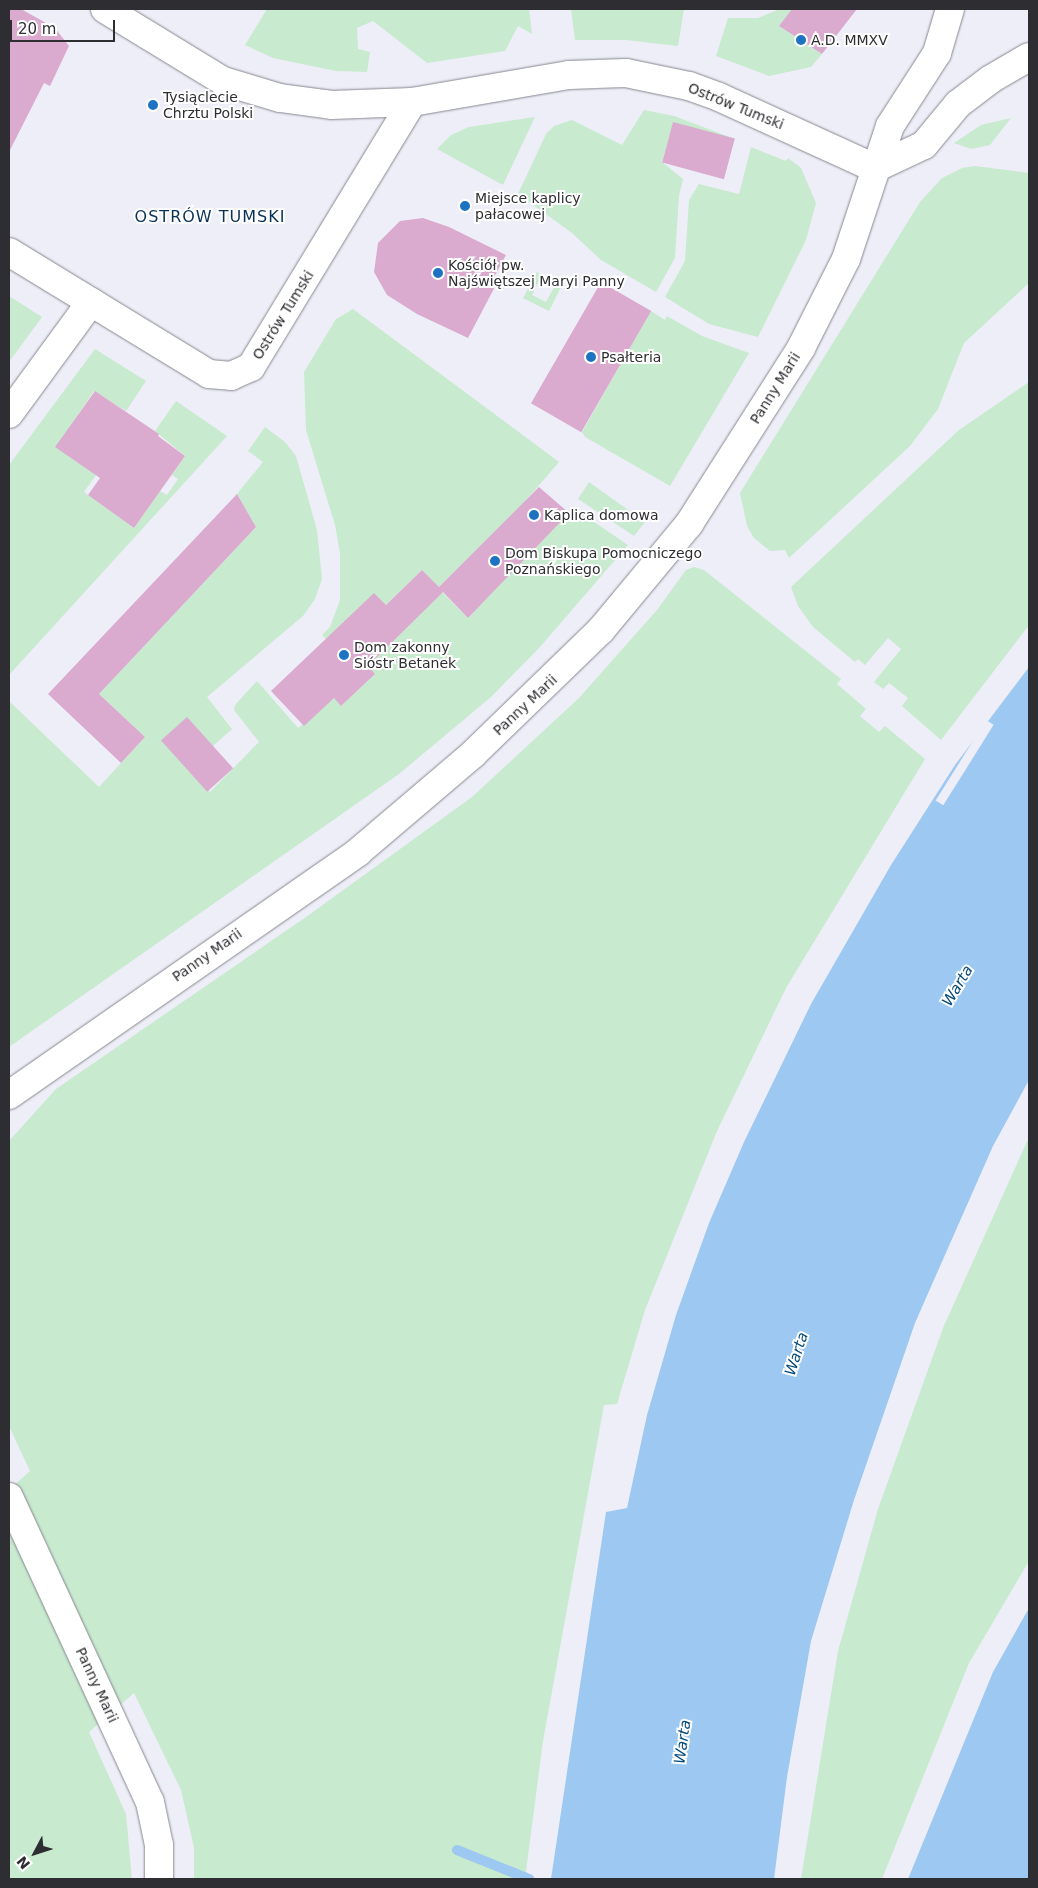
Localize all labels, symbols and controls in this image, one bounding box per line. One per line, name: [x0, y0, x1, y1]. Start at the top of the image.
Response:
scale bar: [12, 10, 118, 42]
text: 20 m: [18, 20, 56, 38]
place label: A.D. MMXV: [811, 32, 888, 48]
marker: A.D. MMXV: [795, 34, 807, 46]
street label: Ostrów Tumski: [686, 79, 786, 133]
place label: Tysiąclecie Chrztu Polski: [163, 89, 253, 121]
marker: Tysiąclecie Chrztu Polski: [147, 99, 159, 111]
place label: Miejsce kaplicy pałacowej: [475, 190, 581, 222]
marker: Miejsce kaplicy pałacowej: [459, 200, 471, 212]
district label: OSTRÓW TUMSKI: [133, 207, 287, 227]
place label: Kościół pw. Najświętszej Maryi Panny: [448, 257, 625, 290]
street label: Ostrów Tumski: [249, 267, 317, 363]
marker: Kościół pw. Najświętszej Maryi Panny: [432, 267, 444, 279]
place label: Psałteria: [601, 349, 661, 365]
street label: Panny Marii: [746, 349, 804, 427]
marker: Psałteria: [585, 351, 597, 363]
place label: Kaplica domowa: [544, 507, 659, 523]
marker: Kaplica domowa: [528, 509, 540, 521]
place label: Dom Biskupa Pomocniczego Poznańskiego: [505, 545, 702, 578]
marker: Dom Biskupa Pomocniczego Poznańskiego: [489, 555, 501, 567]
place label: Dom zakonny Sióstr Betanek: [354, 639, 456, 672]
marker: Dom zakonny Sióstr Betanek: [338, 649, 350, 661]
street label: Panny Marii: [490, 671, 560, 739]
street label: Panny Marii: [169, 925, 245, 985]
water label: Warta: [939, 962, 977, 1010]
water label: Warta: [782, 1330, 812, 1378]
street label: Panny Marii: [72, 1645, 122, 1725]
water label: Warta: [671, 1719, 695, 1765]
north arrow: [10, 1828, 60, 1878]
text: N: [14, 1853, 33, 1872]

